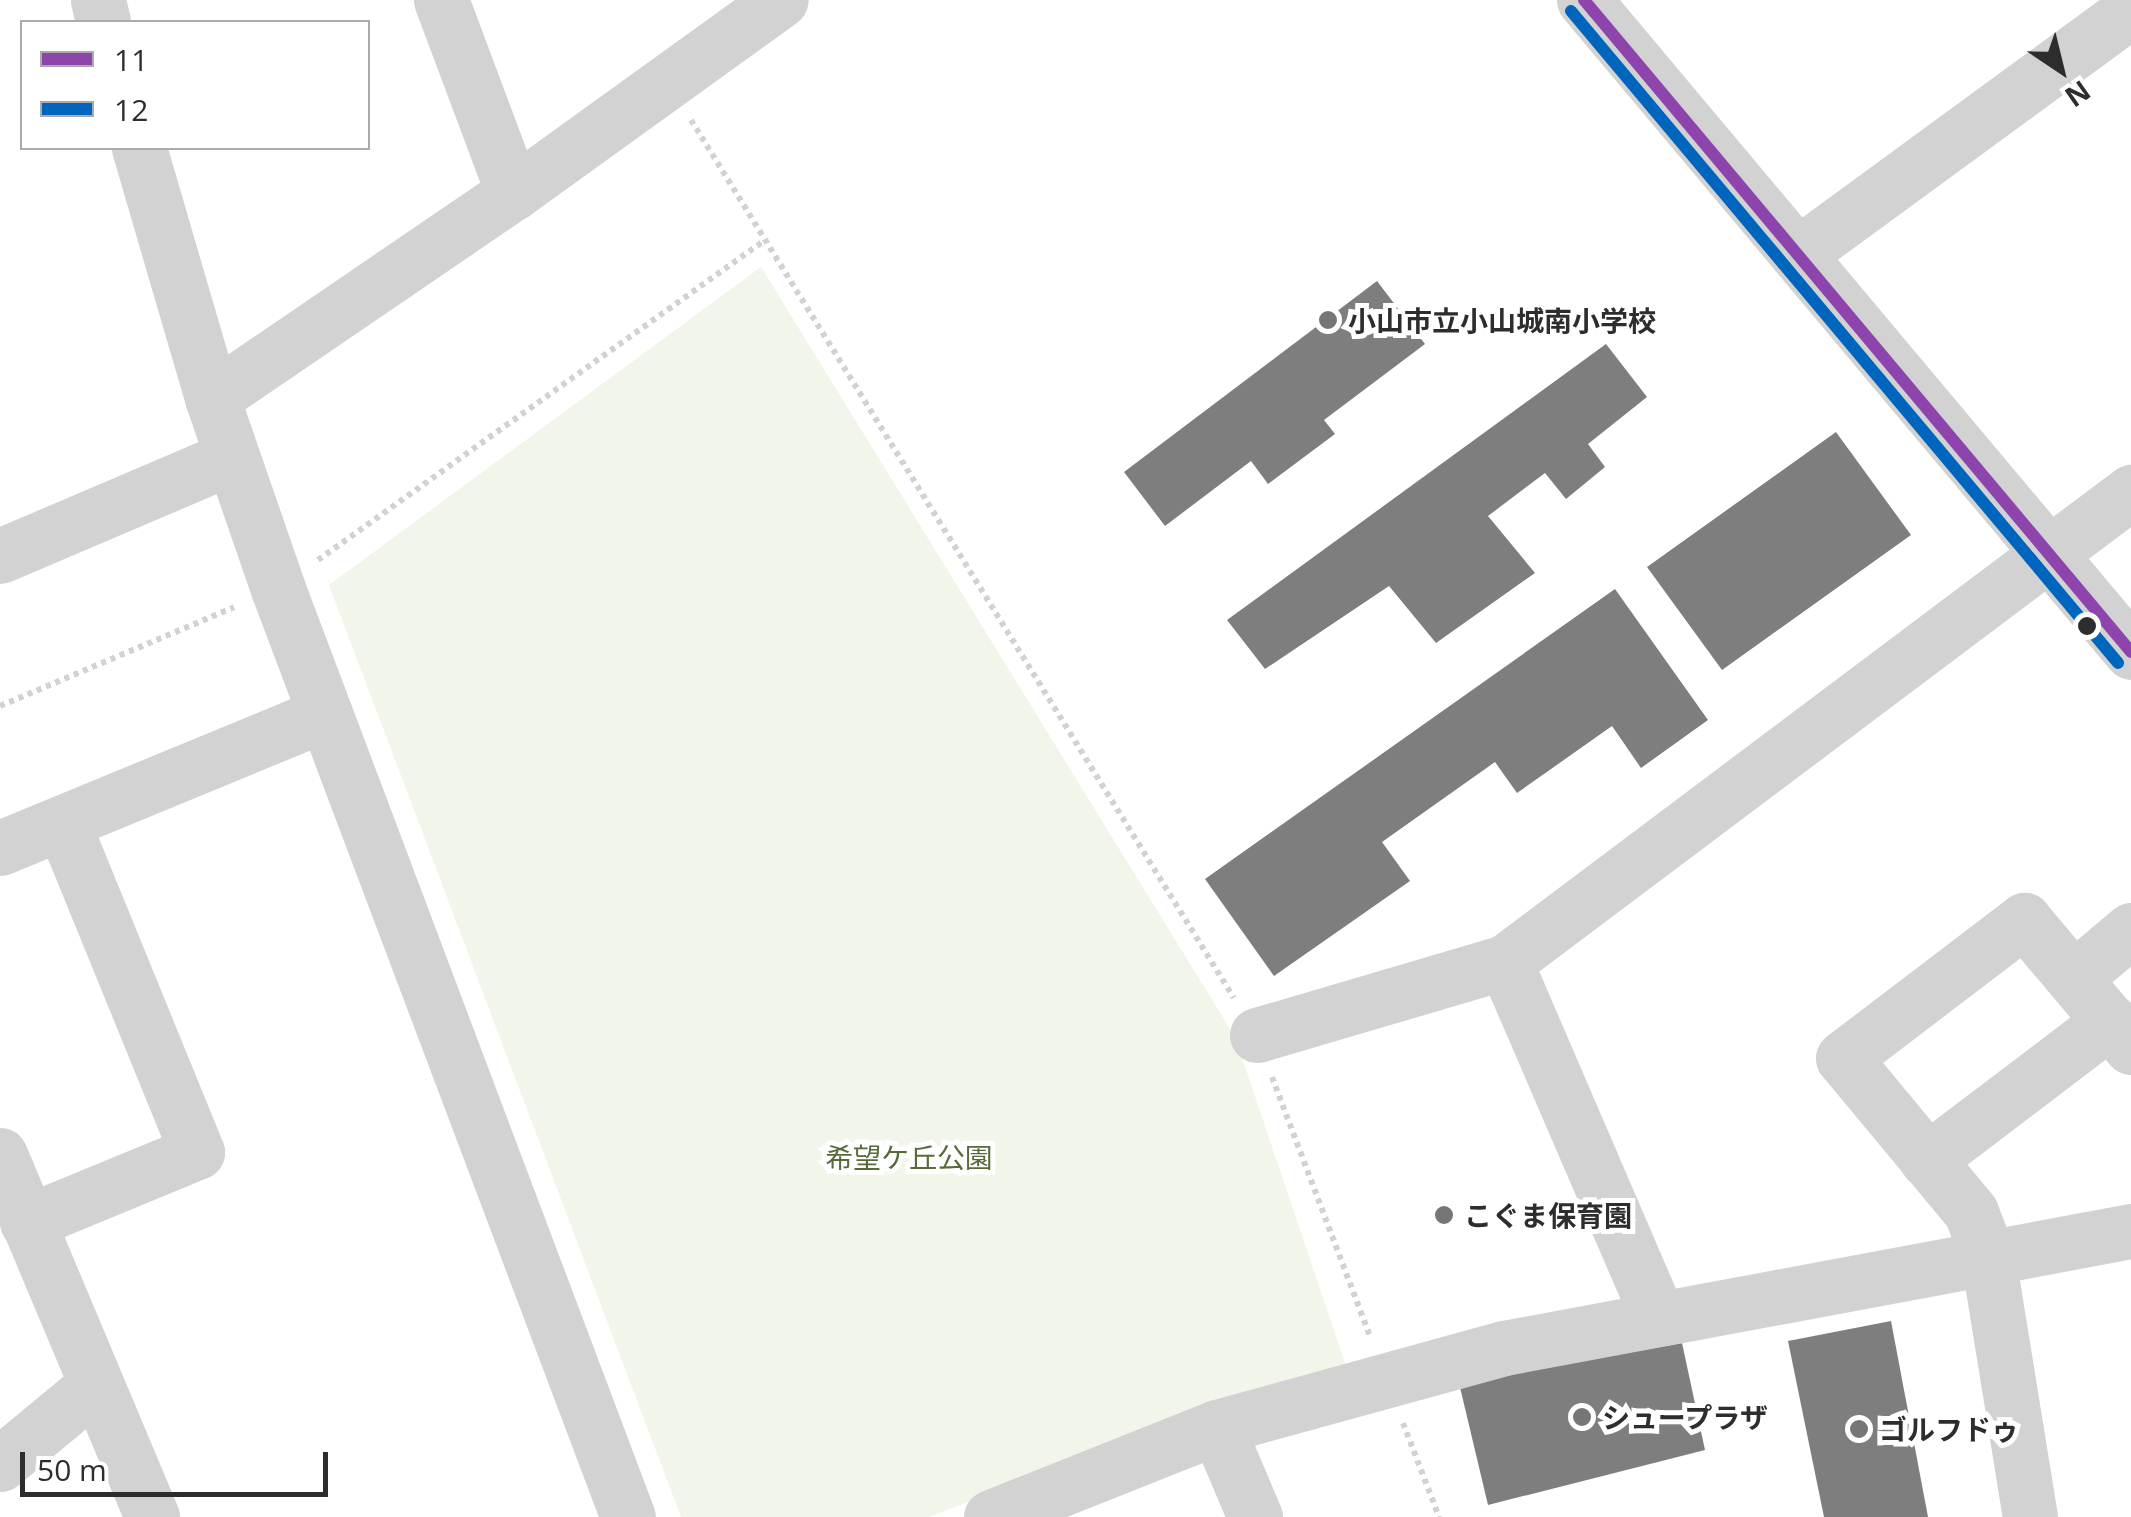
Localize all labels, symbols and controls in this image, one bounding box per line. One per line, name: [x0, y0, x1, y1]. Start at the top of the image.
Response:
legend: [20, 20, 370, 150]
north arrow: [2011, 20, 2111, 120]
text: 11: [114, 39, 148, 80]
text: N: [2058, 72, 2098, 117]
text: 12: [114, 89, 148, 130]
place label: 小山市立小山城南小学校: [1348, 303, 1656, 337]
marker: 小山市立小山城南小学校: [1317, 309, 1339, 331]
unlabelled marker: [2077, 616, 2097, 636]
park label: 希望ケ丘公園: [825, 1140, 993, 1174]
place label: こぐま保育園: [1464, 1198, 1632, 1232]
marker: こぐま保育園: [1433, 1204, 1455, 1226]
place label: シュープラザ: [1602, 1400, 1770, 1434]
marker: シュープラザ: [1571, 1406, 1593, 1428]
place label: ゴルフドゥ: [1879, 1412, 2019, 1446]
marker: ゴルフドゥ: [1848, 1418, 1870, 1440]
scale bar: [25, 1432, 332, 1494]
text: 50 m: [37, 1449, 107, 1490]

